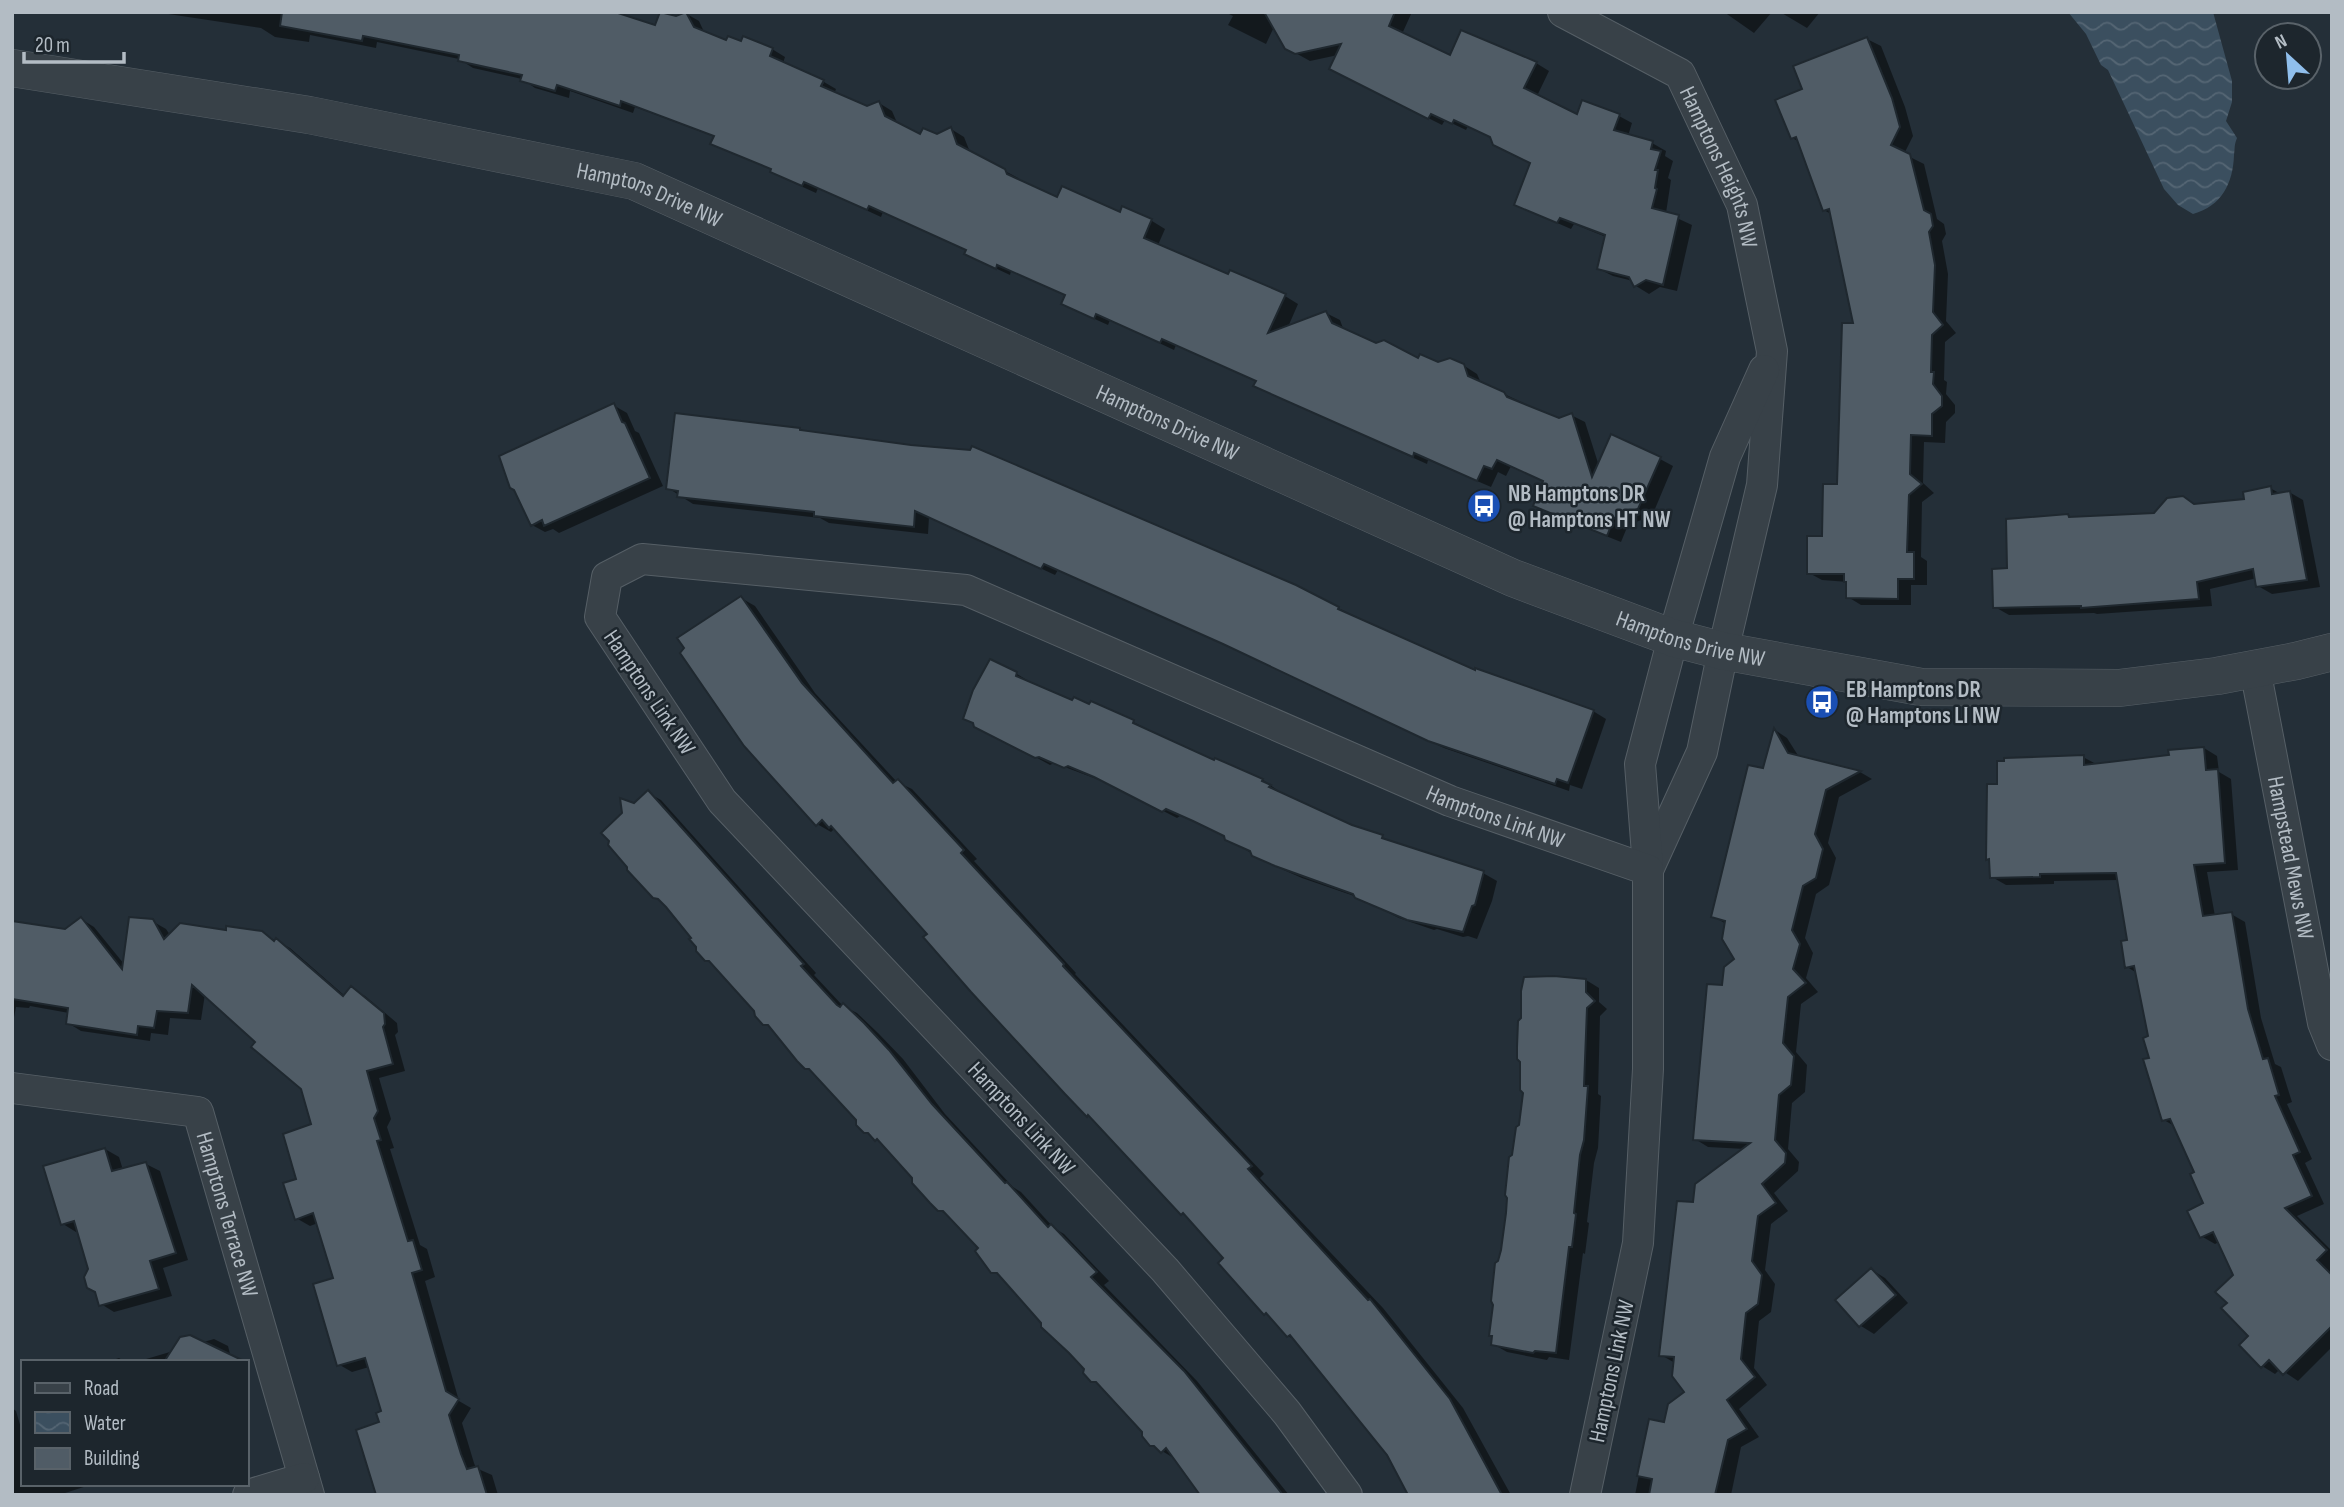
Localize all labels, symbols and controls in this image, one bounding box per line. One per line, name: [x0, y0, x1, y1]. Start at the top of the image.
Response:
scale bar: [24, 21, 124, 65]
north arrow: [2253, 21, 2323, 91]
text: N: [2272, 30, 2291, 55]
text: 20 m: [35, 33, 70, 58]
street label: Hamptons Heights NW: [1673, 82, 1763, 250]
street label: Hamptons Drive NW: [574, 157, 726, 234]
street label: Hamptons Drive NW: [1092, 379, 1243, 467]
place label: NB Hamptons DR @ Hamptons HT NW: [1508, 480, 1671, 534]
bus stop icon: NB Hamptons DR @ Hamptons HT NW: [1465, 487, 1503, 525]
street label: Hamptons Drive NW: [1612, 605, 1767, 673]
street label: Hamptons Link NW: [597, 625, 701, 760]
place label: EB Hamptons DR @ Hamptons LI NW: [1846, 676, 2000, 730]
bus stop icon: EB Hamptons DR @ Hamptons LI NW: [1803, 683, 1841, 721]
street label: Hampstead Mews NW: [2261, 774, 2320, 942]
street label: Hamptons Link NW: [1422, 779, 1568, 855]
street label: Hamptons Link NW: [962, 1056, 1081, 1181]
street label: Hamptons Terrace NW: [189, 1129, 264, 1300]
street label: Hamptons Link NW: [1583, 1297, 1641, 1445]
legend: [21, 1360, 248, 1486]
text: Road: [84, 1376, 119, 1401]
text: Water: [84, 1411, 126, 1436]
text: Building: [84, 1446, 140, 1471]

